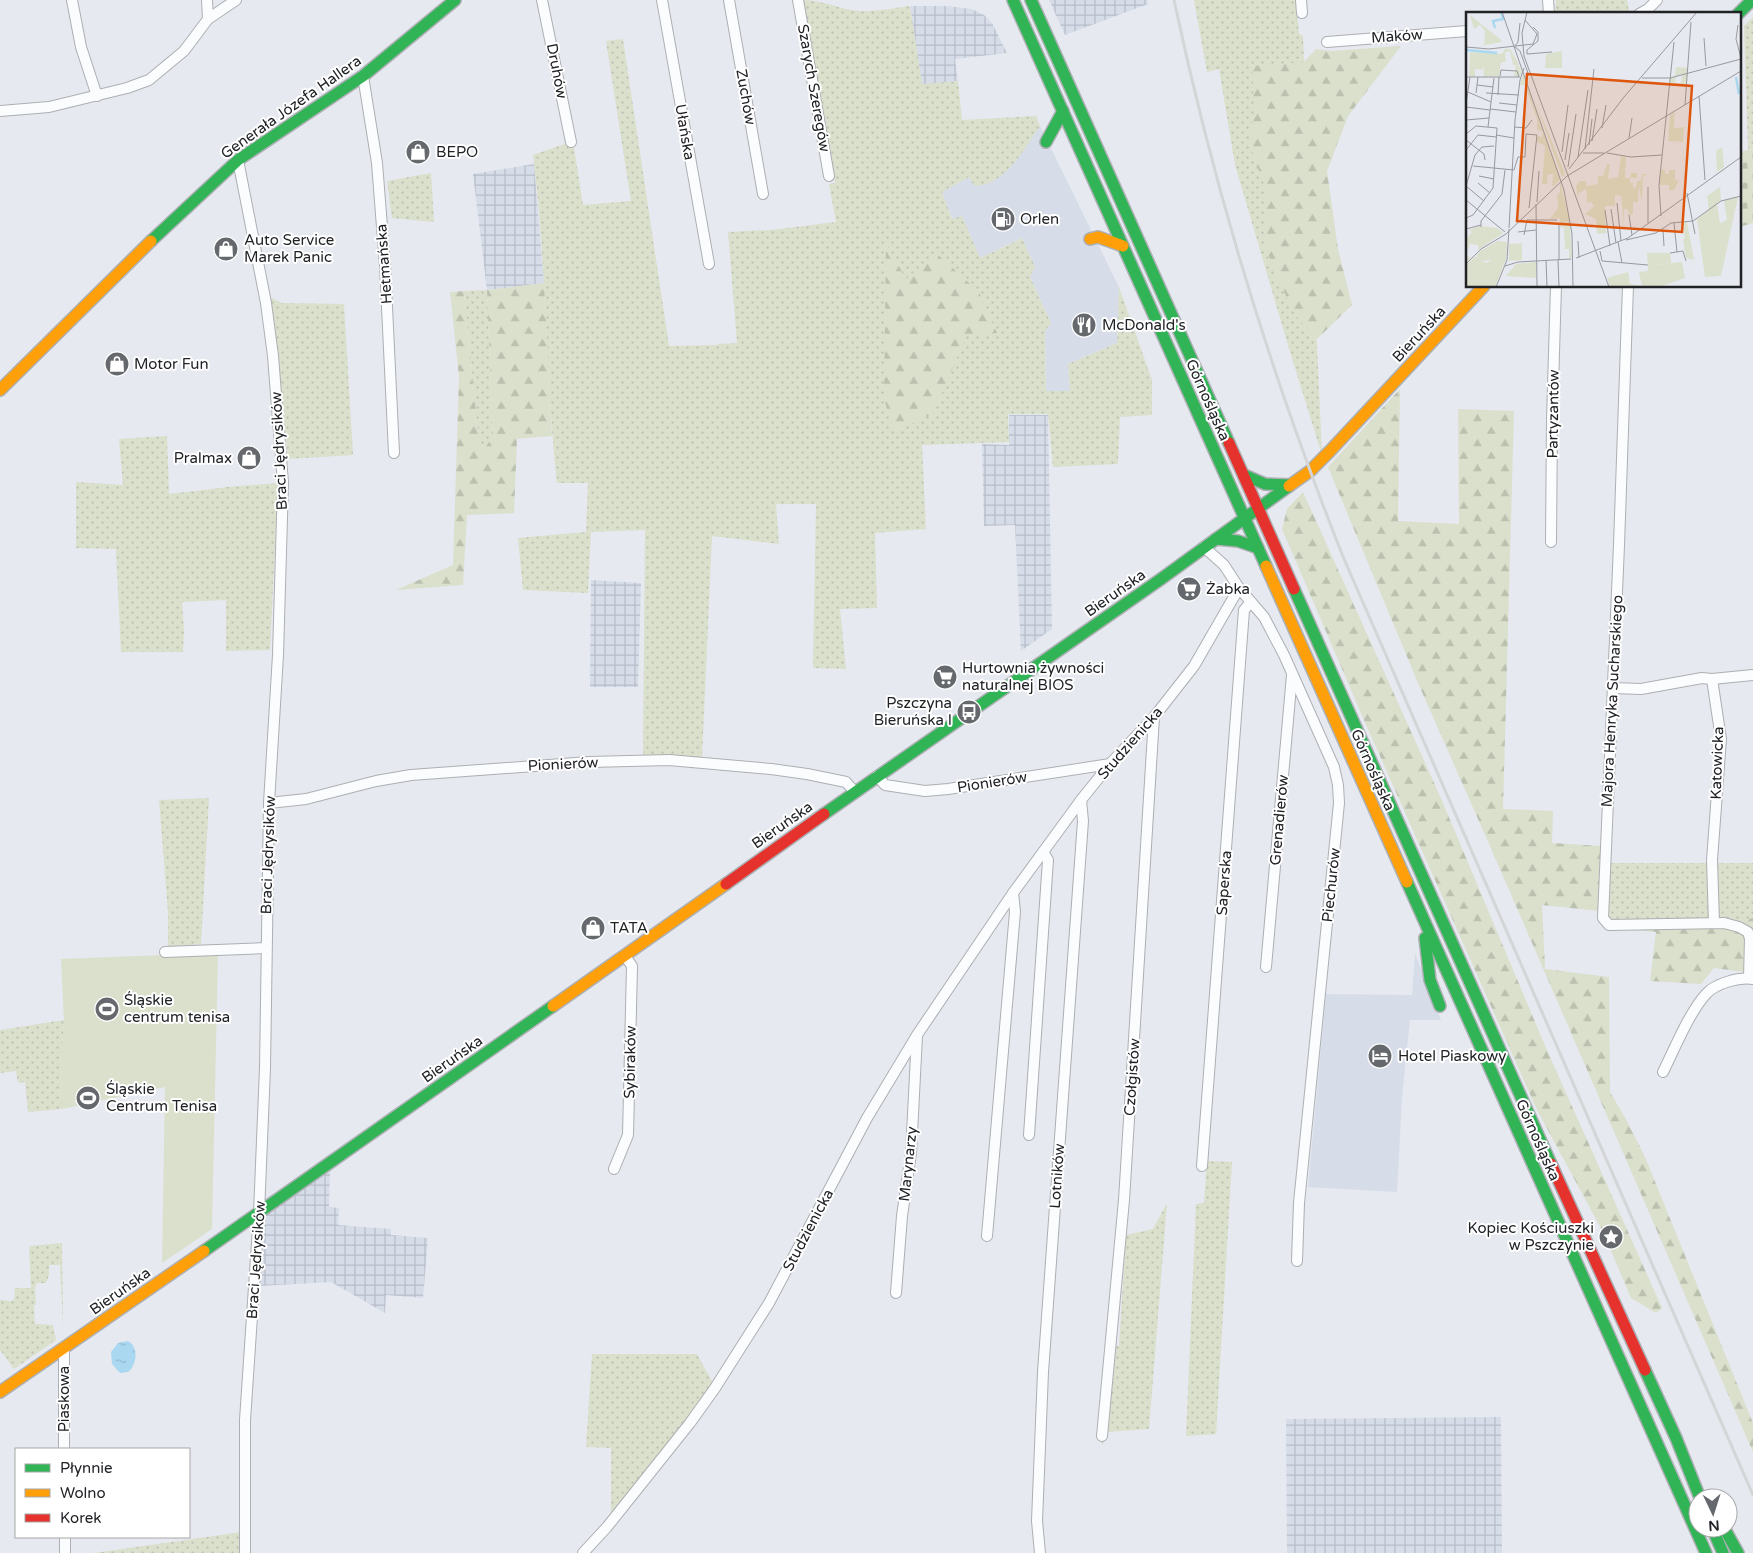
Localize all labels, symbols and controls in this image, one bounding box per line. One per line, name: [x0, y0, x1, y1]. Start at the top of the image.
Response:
inset map: [1466, 12, 1740, 288]
street label: Szarych Szeregów: [794, 23, 834, 153]
street label: Maków: [1371, 25, 1424, 47]
street label: Druhów: [543, 42, 571, 100]
street label: Generała Józefa Hallera: [217, 52, 365, 162]
street label: Zuchów: [732, 68, 760, 127]
street label: Ułańska: [671, 103, 699, 161]
shop icon: BEPO: [405, 139, 431, 165]
place label: BEPO: [436, 143, 478, 161]
fuel station icon: Orlen: [990, 206, 1016, 232]
place label: Orlen: [1020, 210, 1059, 228]
street label: Hetmańska: [372, 223, 396, 305]
place label: Auto Service Marek Panic: [244, 231, 334, 266]
shop icon: Auto Service Marek Panic: [213, 236, 239, 262]
street label: Bieruńska: [1388, 302, 1450, 366]
restaurant icon: McDonald's: [1071, 312, 1097, 338]
place label: McDonald's: [1102, 316, 1186, 334]
shop icon: Motor Fun: [104, 351, 130, 377]
place label: Motor Fun: [134, 355, 209, 373]
street label: Górnośląska: [1182, 356, 1234, 444]
street label: Partyzantów: [1543, 369, 1563, 459]
street label: Braci Jędrysików: [267, 391, 291, 511]
shop icon: Pralmax: [236, 445, 262, 471]
place label: Pralmax: [174, 449, 232, 467]
street label: Bieruńska: [1081, 566, 1149, 620]
supermarket icon: Żabka: [1176, 576, 1202, 602]
place label: Żabka: [1206, 580, 1250, 598]
street label: Majora Henryka Sucharskiego: [1597, 594, 1627, 808]
place label: Hurtownia żywności naturalnej BIOS: [962, 659, 1104, 694]
supermarket icon: Hurtownia żywności naturalnej BIOS: [932, 664, 958, 690]
place label: Pszczyna Bieruńska I: [874, 694, 952, 729]
bus stop icon: Pszczyna Bieruńska I: [956, 699, 982, 725]
street label: Studzienicka: [1094, 703, 1166, 783]
street label: Górnośląska: [1347, 726, 1399, 814]
street label: Katowicka: [1707, 726, 1727, 800]
street label: Pionierów: [527, 753, 599, 775]
street label: Pionierów: [956, 768, 1028, 796]
street label: Grenadierów: [1266, 774, 1292, 866]
street label: Braci Jędrysików: [257, 795, 279, 915]
street label: Bieruńska: [748, 798, 816, 852]
street label: Piechurów: [1318, 847, 1344, 923]
street label: Saperska: [1213, 850, 1235, 916]
shop icon: TATA: [580, 915, 606, 941]
place label: TATA: [610, 919, 648, 937]
place label: Śląskie centrum tenisa: [124, 991, 230, 1026]
sports icon: Śląskie centrum tenisa: [94, 996, 120, 1022]
street label: Sybiraków: [620, 1025, 640, 1099]
street label: Bieruńska: [418, 1032, 486, 1086]
street label: Czołgistów: [1120, 1037, 1144, 1116]
hotel icon: Hotel Piaskowy: [1367, 1043, 1393, 1069]
place label: Hotel Piaskowy: [1398, 1047, 1506, 1065]
place label: Śląskie Centrum Tenisa: [106, 1080, 217, 1115]
sports icon: Śląskie Centrum Tenisa: [75, 1085, 101, 1111]
street label: Górnośląska: [1512, 1096, 1564, 1184]
street label: Marynarzy: [895, 1125, 921, 1203]
street label: Lotników: [1046, 1143, 1068, 1209]
street label: Studzienicka: [779, 1186, 837, 1274]
street label: Braci Jędrysików: [243, 1200, 269, 1320]
place label: Kopiec Kościuszki w Pszczynie: [1467, 1219, 1594, 1254]
place icon: Kopiec Kościuszki w Pszczynie: [1598, 1224, 1624, 1250]
street label: Bieruńska: [86, 1264, 154, 1318]
street label: Piaskowa: [55, 1366, 73, 1432]
legend: [15, 1448, 190, 1538]
text: Płynnie: [60, 1459, 113, 1477]
text: Wolno: [60, 1484, 106, 1502]
north arrow: [1688, 1488, 1738, 1538]
text: Korek: [60, 1509, 101, 1527]
text: N: [1708, 1517, 1720, 1534]

